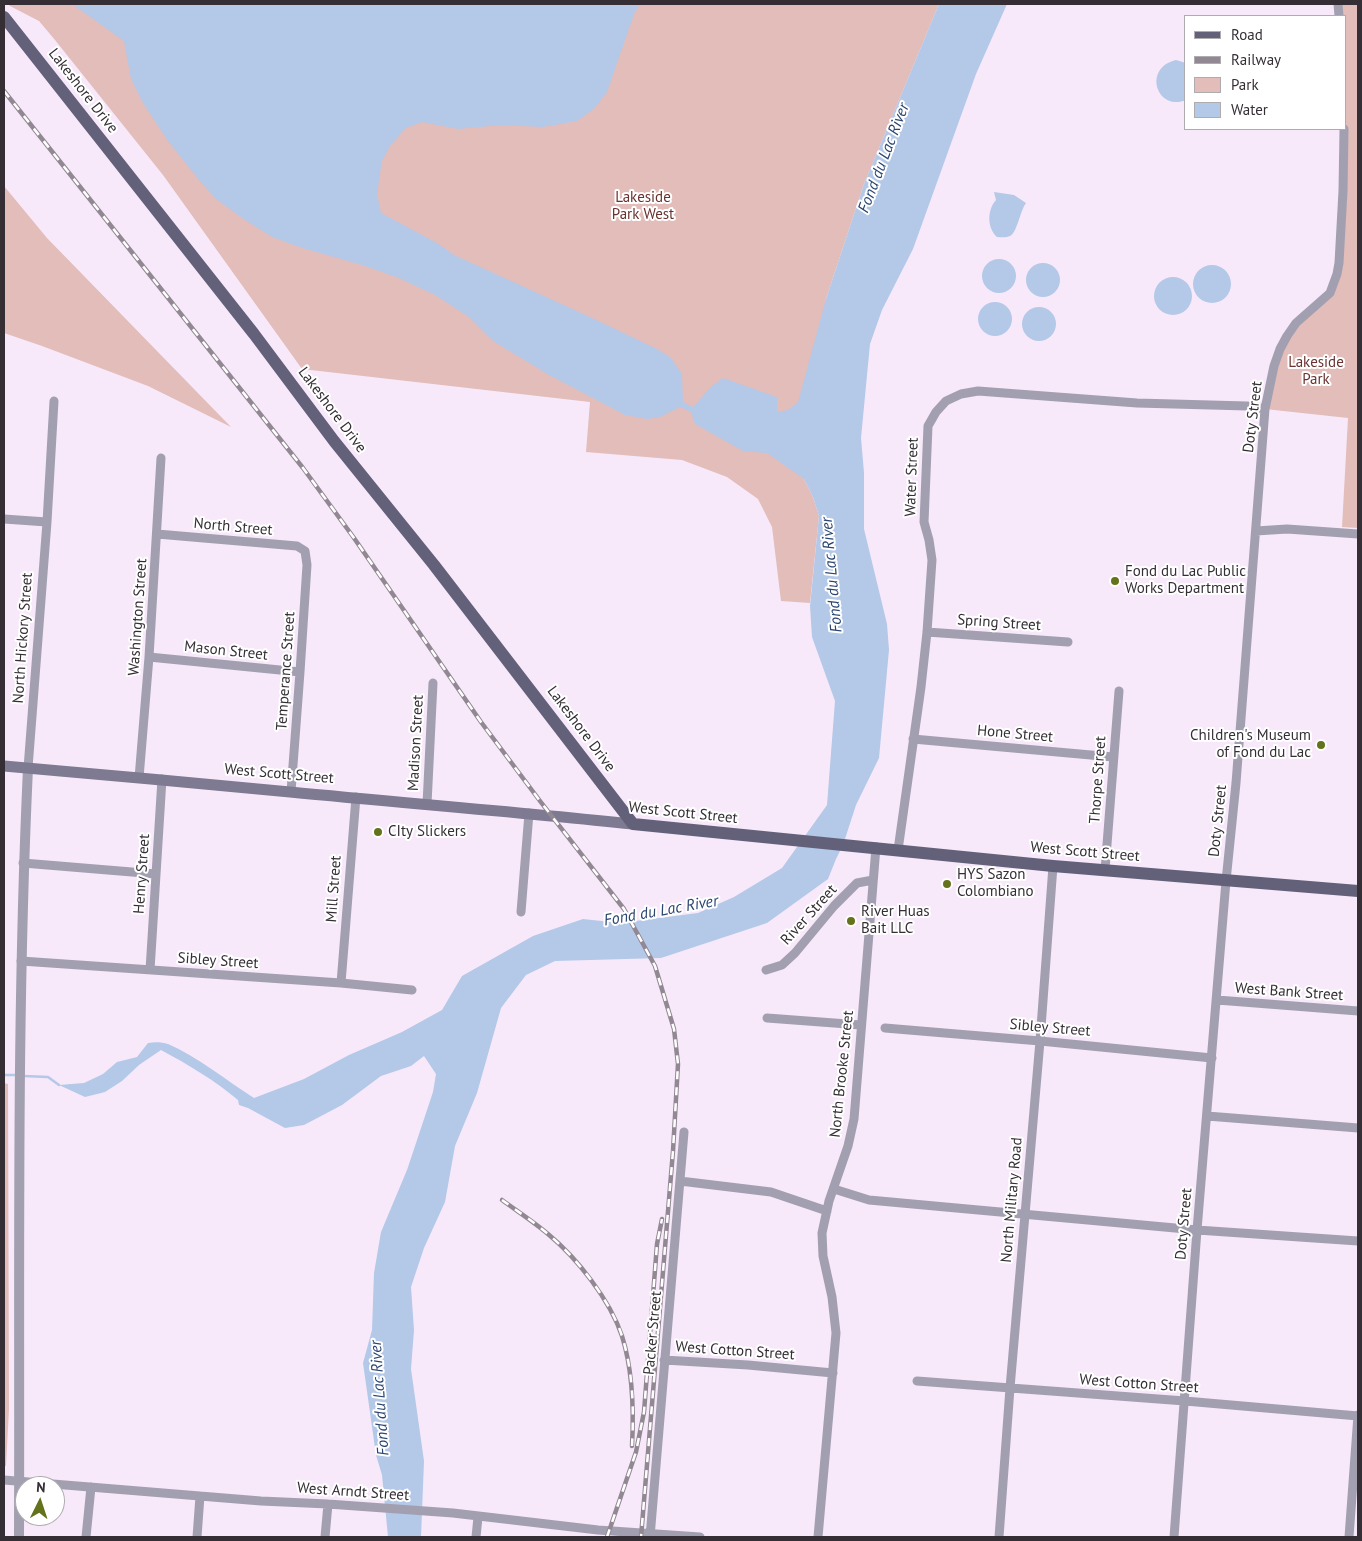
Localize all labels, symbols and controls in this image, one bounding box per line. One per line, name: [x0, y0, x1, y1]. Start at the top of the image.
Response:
legend: [1184, 15, 1347, 130]
text: Road: [1231, 25, 1263, 44]
street label: Lakeshore Drive: [44, 45, 122, 137]
text: Railway: [1231, 50, 1281, 69]
text: Park: [1231, 75, 1259, 94]
text: Water: [1231, 100, 1268, 119]
water label: Fond du Lac River: [854, 101, 914, 215]
park label: Lakeside Park West: [612, 189, 674, 224]
park label: Lakeside Park: [1288, 354, 1344, 389]
street label: Lakeshore Drive: [294, 364, 370, 456]
street label: Doty Street: [1240, 380, 1266, 454]
street label: Water Street: [902, 437, 922, 517]
street label: North Street: [193, 515, 273, 539]
water label: Fond du Lac River: [817, 516, 847, 634]
street label: Washington Street: [125, 558, 151, 676]
place label: Fond du Lac Public Works Department: [1125, 563, 1246, 598]
street label: North Hickory Street: [9, 572, 37, 704]
marker: Fond du Lac Public Works Department: [1109, 575, 1121, 587]
street label: Temperance Street: [273, 611, 299, 731]
street label: Spring Street: [957, 611, 1041, 635]
street label: Mason Street: [183, 638, 269, 664]
street label: Lakeshore Drive: [543, 683, 619, 775]
street label: Madison Street: [404, 694, 428, 792]
street label: Hone Street: [976, 722, 1054, 746]
place label: Children's Museum of Fond du Lac: [1190, 727, 1311, 762]
street label: Thorpe Street: [1086, 736, 1110, 824]
marker: Children's Museum of Fond du Lac: [1315, 739, 1327, 751]
street label: West Scott Street: [224, 760, 334, 788]
street label: Doty Street: [1205, 784, 1231, 858]
street label: West Scott Street: [627, 798, 739, 828]
place label: CIty Slickers: [388, 823, 466, 841]
marker: CIty Slickers: [372, 826, 384, 838]
street label: Henry Street: [130, 833, 154, 915]
street label: West Scott Street: [1030, 838, 1140, 866]
street label: Mill Street: [323, 855, 345, 923]
place label: HYS Sazon Colombiano: [957, 866, 1033, 901]
marker: HYS Sazon Colombiano: [941, 878, 953, 890]
street label: River Street: [777, 881, 841, 949]
water label: Fond du Lac River: [602, 891, 720, 931]
place label: River Huas Bait LLC: [861, 903, 930, 938]
marker: River Huas Bait LLC: [845, 915, 857, 927]
street label: Sibley Street: [177, 949, 259, 973]
street label: West Bank Street: [1234, 979, 1344, 1005]
street label: North Brooke Street: [826, 1009, 858, 1139]
street label: Sibley Street: [1009, 1016, 1091, 1040]
street label: North Military Road: [998, 1137, 1026, 1263]
street label: Doty Street: [1172, 1187, 1196, 1261]
street label: Packer Street: [640, 1290, 666, 1376]
street label: West Cotton Street: [675, 1338, 795, 1364]
water label: Fond du Lac River: [366, 1340, 394, 1456]
street label: West Cotton Street: [1079, 1371, 1199, 1397]
north arrow: [15, 1476, 65, 1526]
text: N: [36, 1478, 46, 1496]
street label: West Arndt Street: [296, 1479, 410, 1505]

